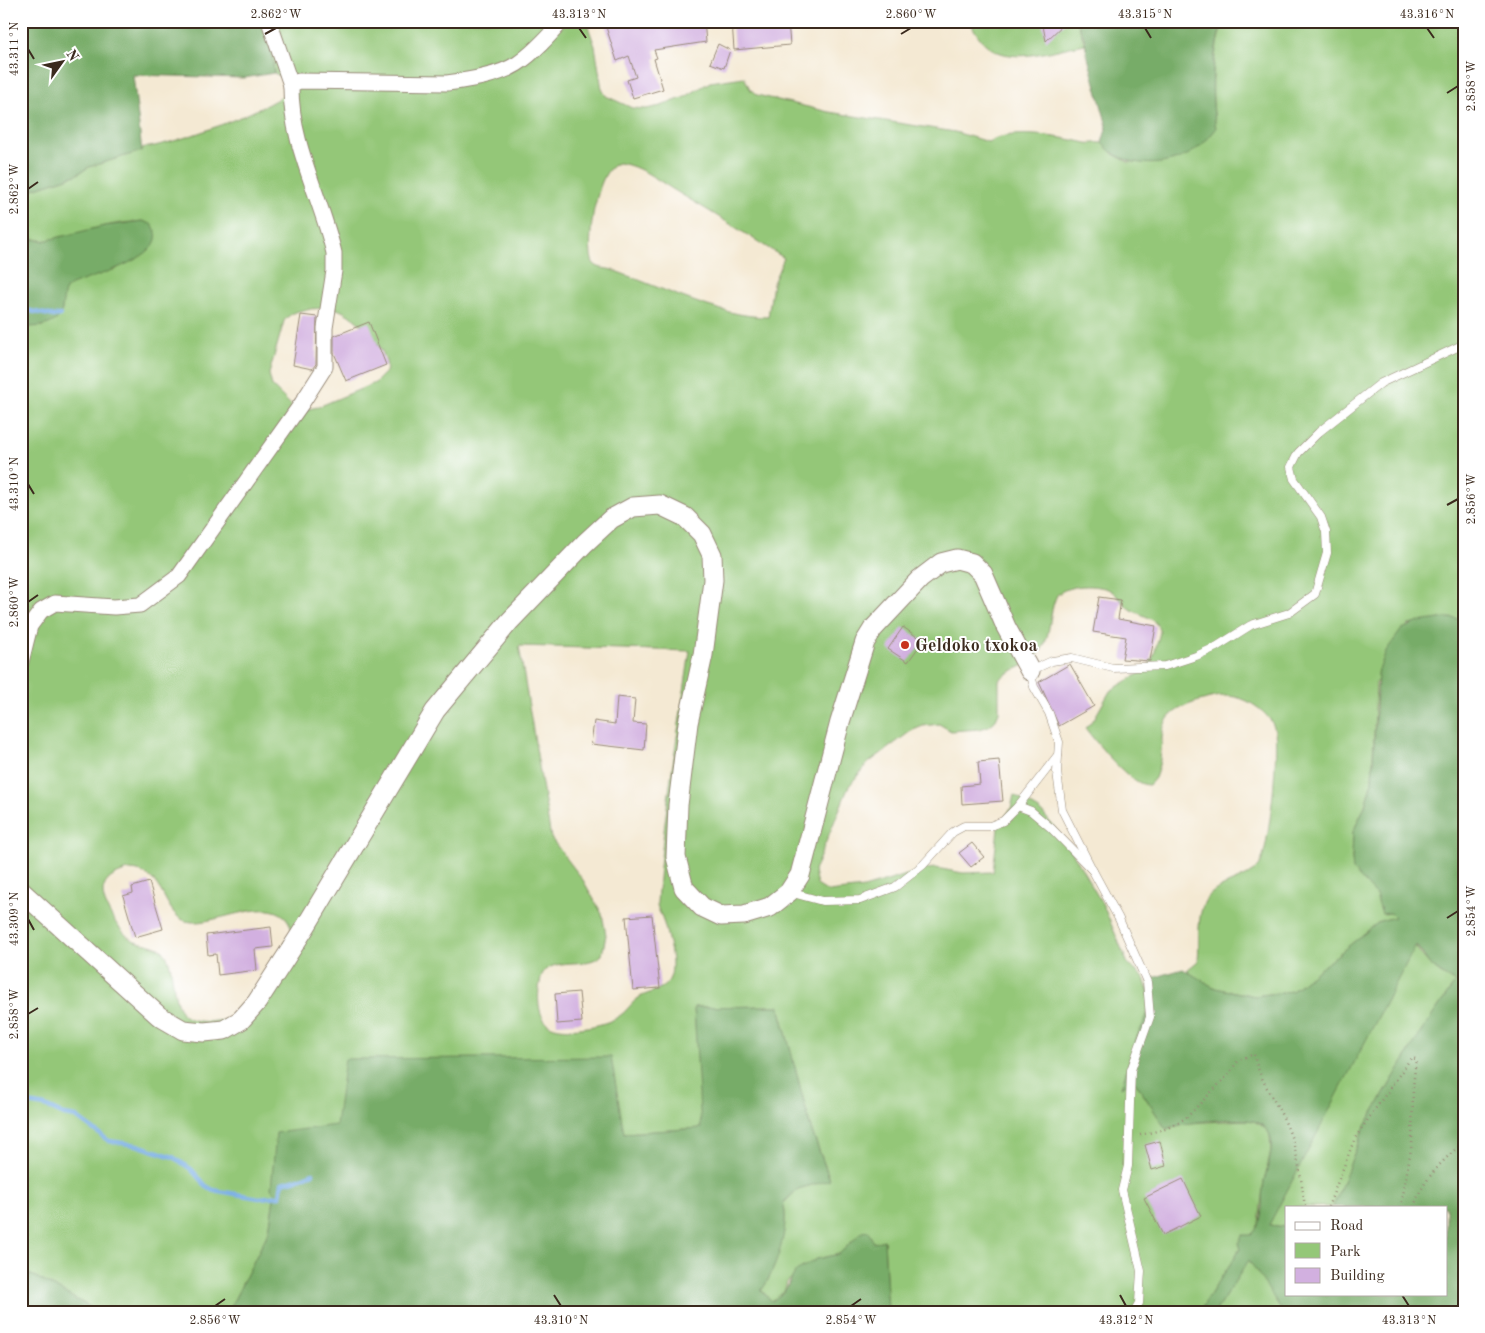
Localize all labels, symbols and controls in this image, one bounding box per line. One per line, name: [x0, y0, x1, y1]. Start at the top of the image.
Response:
text: 43.315°N: [1118, 8, 1172, 21]
text: 2.862°W: [251, 9, 302, 21]
text: 43.313°N: [552, 9, 606, 21]
text: 2.860°W: [886, 9, 937, 21]
text: 43.316°N: [1400, 9, 1454, 21]
text: 43.311°N: [9, 22, 21, 76]
north arrow: [38, 38, 88, 88]
text: N: [63, 47, 81, 64]
text: 2.858°W: [1465, 60, 1478, 111]
text: 2.862°W: [9, 163, 21, 214]
text: 43.310°N: [9, 457, 21, 511]
text: 2.856°W: [1465, 473, 1478, 524]
text: 2.860°W: [9, 576, 21, 627]
place label: Geldoko txokoa: [915, 637, 1038, 655]
marker: Geldoko txokoa: [899, 639, 911, 651]
text: 2.854°W: [1465, 885, 1478, 936]
text: 43.309°N: [9, 892, 21, 946]
text: 2.858°W: [8, 988, 21, 1039]
legend: [1285, 1206, 1448, 1296]
text: Road: [1330, 1219, 1364, 1234]
text: Park: [1330, 1245, 1361, 1260]
text: Building: [1330, 1269, 1385, 1284]
text: 2.856°W: [190, 1314, 241, 1327]
text: 2.854°W: [826, 1314, 877, 1327]
text: 43.310°N: [534, 1315, 588, 1327]
text: 43.312°N: [1099, 1315, 1153, 1327]
text: 43.313°N: [1382, 1315, 1436, 1327]

